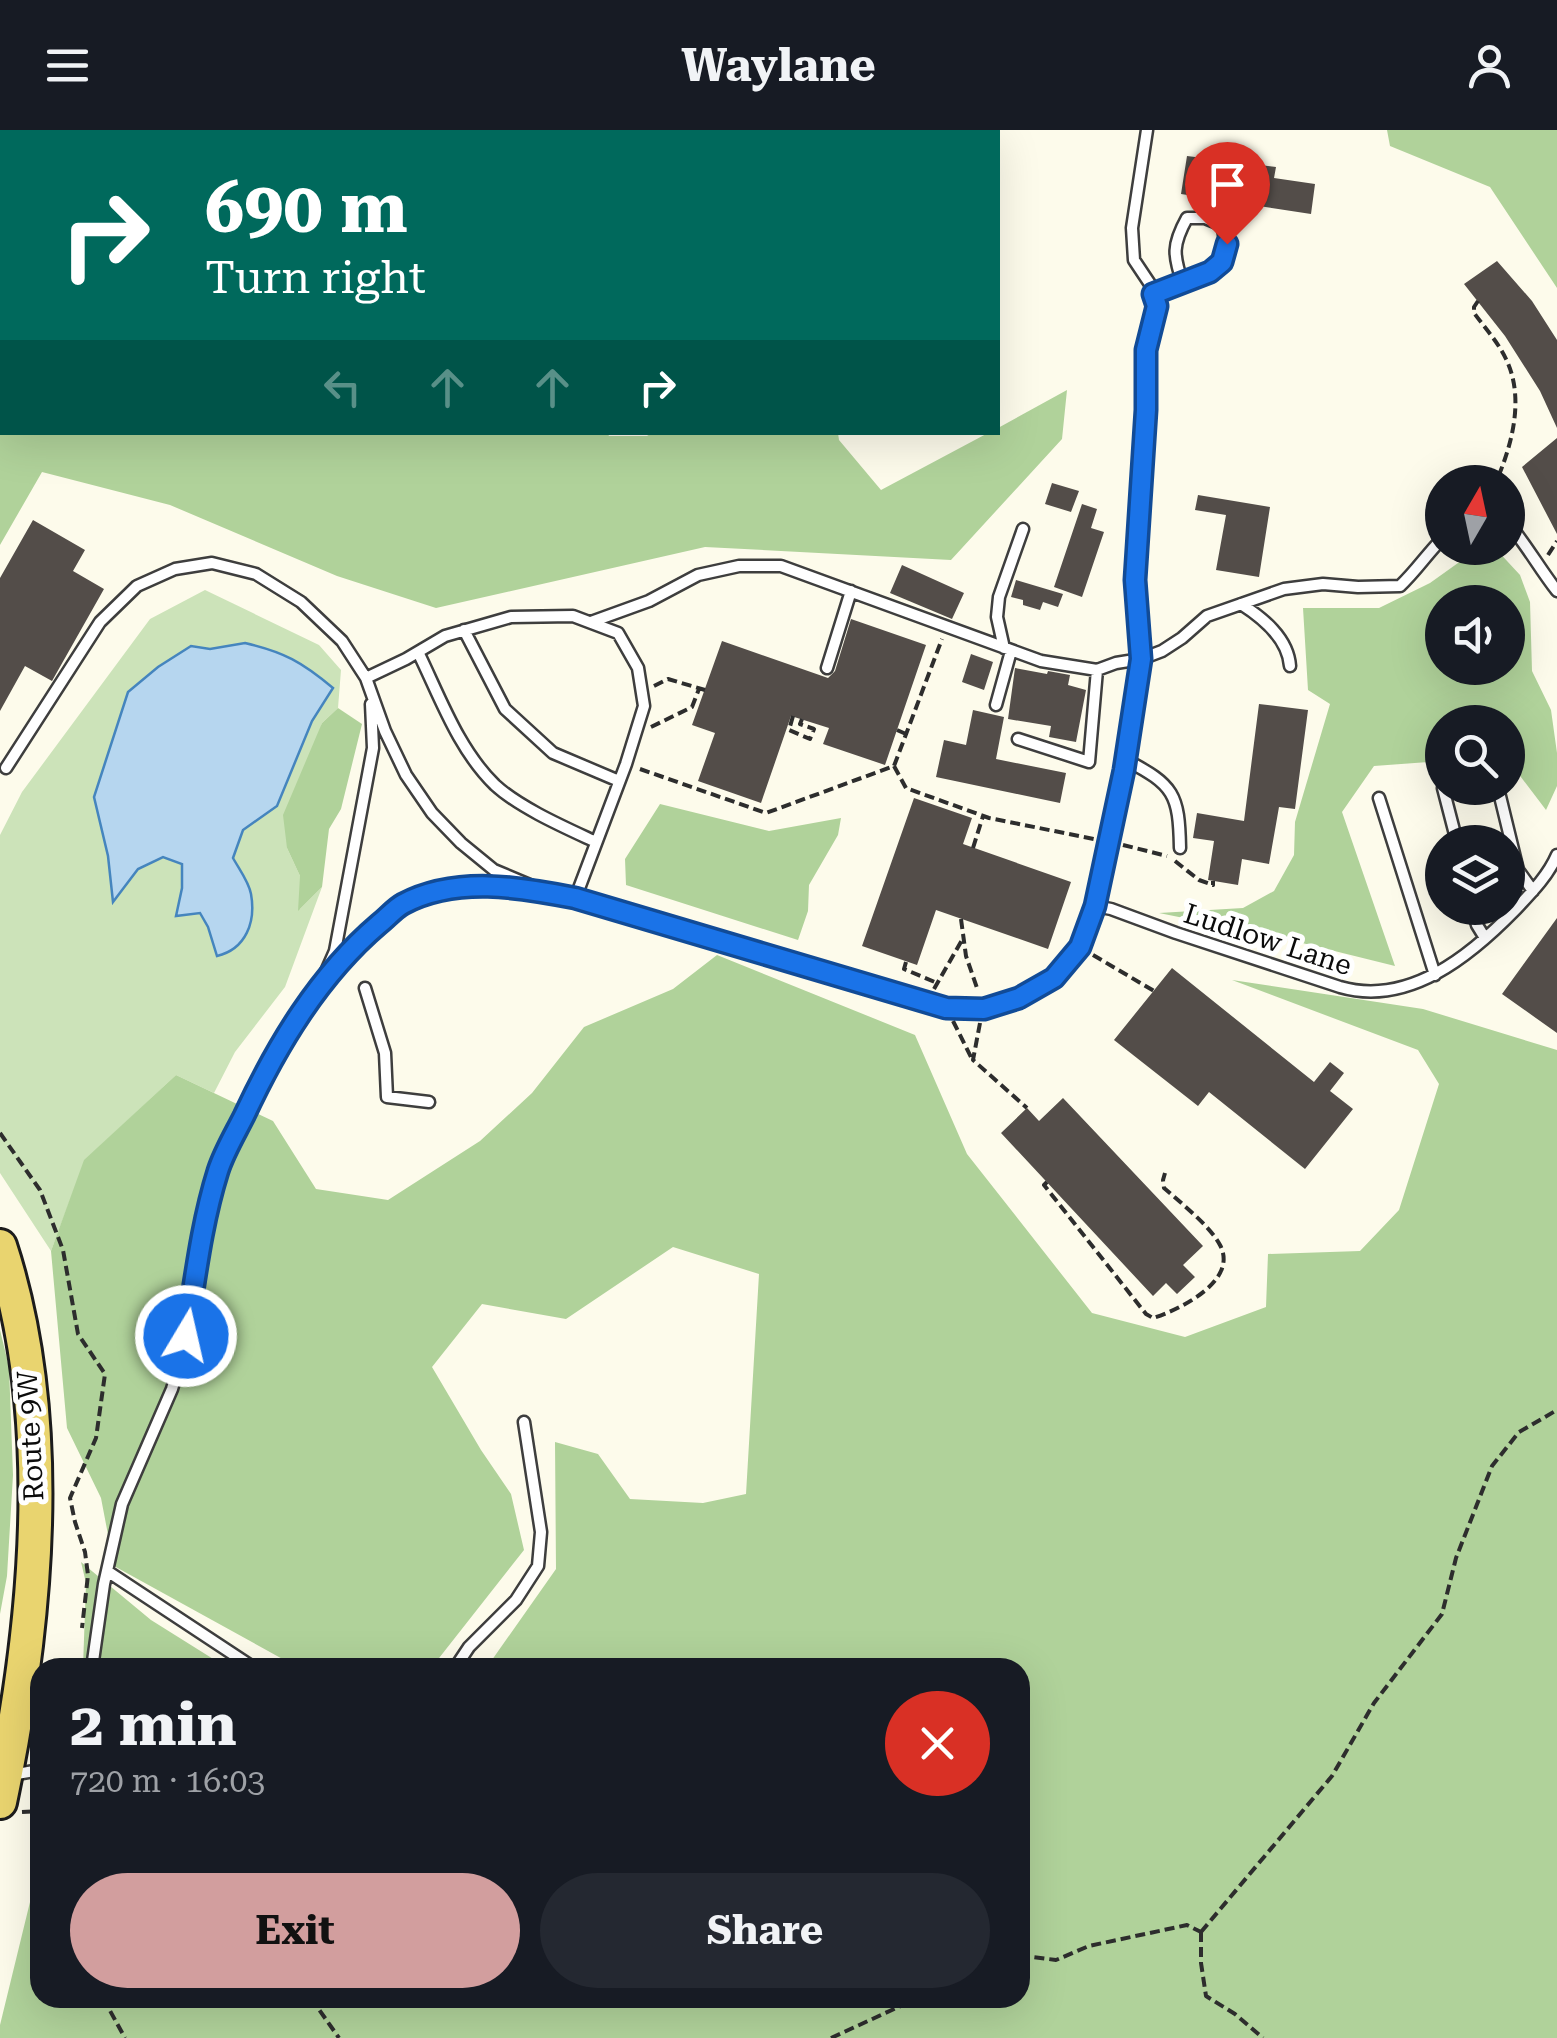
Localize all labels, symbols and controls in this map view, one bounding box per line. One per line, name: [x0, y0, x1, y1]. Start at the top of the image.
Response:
icon: menu: [40, 38, 95, 93]
icon: person: [1462, 38, 1517, 93]
text: Waylane: [681, 39, 876, 92]
pin: [1185, 142, 1270, 245]
icon: arrive: [1200, 157, 1255, 212]
text: 690 m: [205, 167, 408, 249]
icon: right: [40, 170, 170, 300]
text: Turn right: [205, 251, 426, 304]
icon: left: [315, 360, 370, 415]
icon: ahead: [420, 360, 475, 415]
icon: ahead: [525, 360, 580, 415]
icon: right: [630, 360, 685, 415]
north arrow: [1425, 465, 1525, 565]
map controls: [1425, 465, 1525, 925]
button: sound: [1425, 585, 1525, 685]
button: search: [1425, 705, 1525, 805]
button: layers: [1425, 825, 1525, 925]
street label: Ludlow Lane: [1180, 897, 1356, 982]
position arrow: [134, 1284, 238, 1388]
street label: Route 9W: [11, 1369, 50, 1502]
text: 2 min: [70, 1689, 237, 1760]
button: close: [885, 1691, 990, 1796]
text: 720 m · 16:03: [70, 1762, 265, 1800]
button: Exit: [70, 1873, 520, 1988]
button: Share: [540, 1873, 990, 1988]

